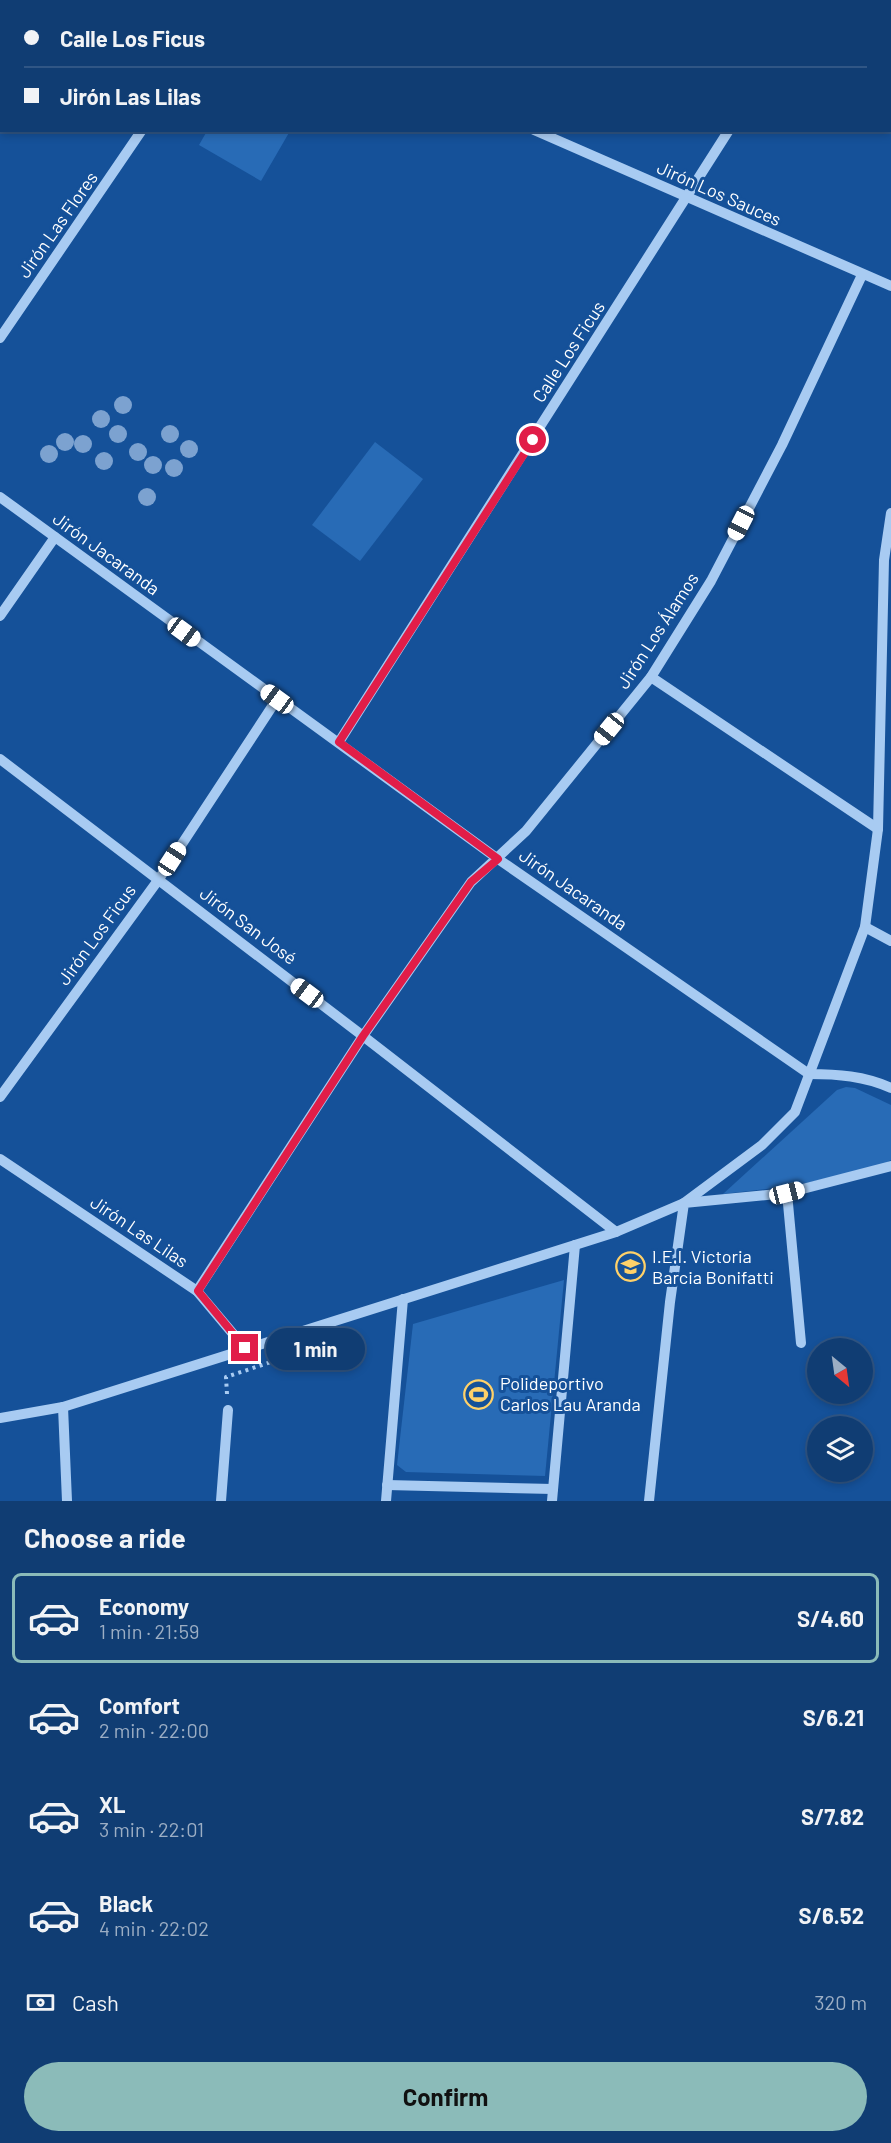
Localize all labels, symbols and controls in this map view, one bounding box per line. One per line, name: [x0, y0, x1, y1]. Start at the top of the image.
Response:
text: Calle Los Ficus: [60, 25, 205, 51]
text: Jirón Las Lilas: [60, 83, 201, 109]
street label: Jirón Los Sauces: [654, 156, 785, 230]
street label: Jirón Las Flores: [12, 167, 102, 282]
street label: Calle Los Ficus: [527, 297, 609, 406]
route start: [519, 426, 546, 453]
car: [725, 503, 757, 543]
street label: Jirón Jacaranda: [49, 507, 164, 599]
street label: Jirón Los Álamos: [611, 568, 703, 693]
car: [164, 614, 204, 650]
car: [257, 681, 297, 717]
car: [591, 709, 627, 749]
car: [155, 839, 189, 879]
street label: Jirón Jacaranda: [515, 844, 632, 935]
street label: Jirón Los Ficus: [52, 880, 140, 989]
street label: Jirón San José: [196, 882, 301, 969]
car: [287, 975, 327, 1011]
car: [767, 1180, 807, 1206]
street label: Jirón Las Lilas: [87, 1190, 193, 1272]
place label: I.E.I. Victoria Barcia Bonifatti: [652, 1245, 774, 1288]
school or university icon: I.E.I. Victoria Barcia Bonifatti: [615, 1251, 647, 1283]
callout: 1 min: [266, 1327, 365, 1369]
route end: [231, 1334, 258, 1361]
text: 1 min: [294, 1337, 337, 1361]
north arrow: [807, 1338, 873, 1404]
map controls: [807, 1338, 873, 1482]
place label: Polideportivo Carlos Lau Aranda: [500, 1372, 641, 1415]
sports icon: Polideportivo Carlos Lau Aranda: [463, 1378, 495, 1410]
button: layers: [807, 1416, 873, 1482]
text: Choose a ride: [24, 1521, 186, 1553]
icon: car: [27, 1591, 81, 1645]
text: Economy: [99, 1593, 189, 1619]
text: S/4.60: [797, 1605, 864, 1631]
text: 1 min · 21:59: [99, 1619, 200, 1643]
icon: car: [27, 1690, 81, 1744]
text: Comfort: [99, 1692, 180, 1718]
text: S/6.21: [803, 1704, 864, 1730]
text: 2 min · 22:00: [99, 1718, 209, 1742]
icon: car: [27, 1789, 81, 1843]
text: XL: [99, 1791, 125, 1817]
text: S/7.82: [801, 1803, 864, 1829]
text: 3 min · 22:01: [99, 1817, 204, 1841]
icon: car: [27, 1888, 81, 1942]
text: Black: [99, 1890, 153, 1916]
text: S/6.52: [799, 1902, 864, 1928]
text: 4 min · 22:02: [99, 1916, 209, 1940]
icon: cash: [24, 1986, 57, 2019]
text: Cash: [72, 1989, 119, 2015]
text: 320 m: [814, 1990, 867, 2014]
button: Confirm: [24, 2062, 867, 2131]

